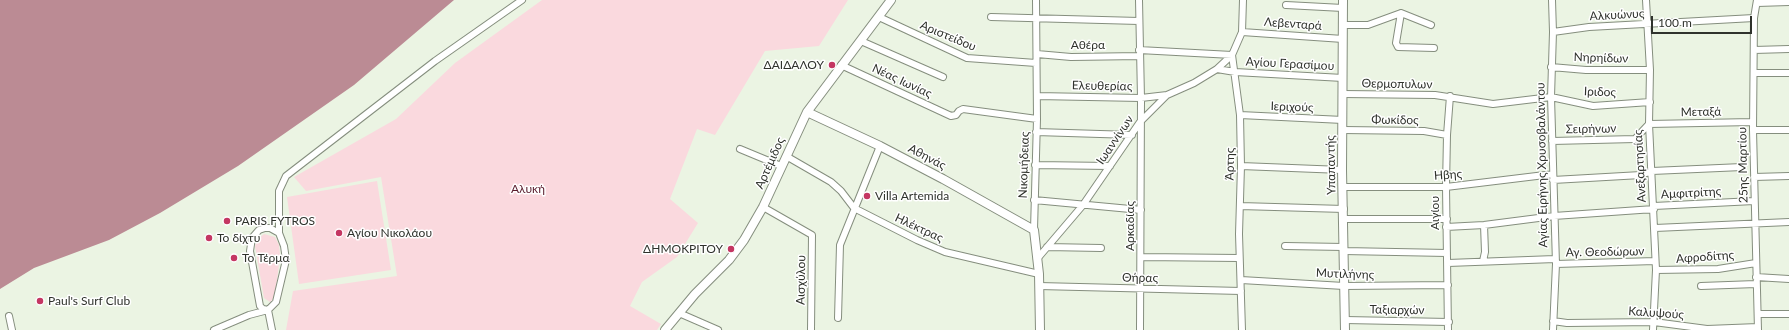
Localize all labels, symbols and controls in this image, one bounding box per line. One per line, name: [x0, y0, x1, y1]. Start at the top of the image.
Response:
street label: Αλκυώνυς: [1589, 6, 1645, 24]
scale bar: [1653, 8, 1754, 34]
street label: Λεβενταρά: [1264, 15, 1322, 33]
text: 100 m: [1658, 15, 1692, 30]
street label: Αριστείδου: [918, 18, 978, 54]
street label: Αθέρα: [1071, 38, 1105, 52]
street label: Νηρηίδων: [1573, 50, 1629, 66]
street label: Αγίου Γερασίμου: [1245, 54, 1335, 74]
place label: ΔΑΙΔΑΛΟΥ: [764, 58, 824, 72]
marker: ΔΑΙΔΑΛΟΥ: [827, 60, 837, 70]
street label: Νέας Ιωνίας: [870, 61, 934, 101]
street label: Θερμοπυλων: [1362, 76, 1432, 92]
street label: Ελευθερίας: [1072, 78, 1132, 94]
street label: Αγίας Ειρήνης Χρυσοβαλάντου: [1533, 82, 1551, 248]
street label: Ιριδος: [1584, 84, 1616, 100]
street label: Ιεριχούς: [1270, 99, 1314, 115]
street label: Μεταξά: [1681, 104, 1721, 120]
street label: Φωκίδος: [1371, 112, 1419, 128]
street label: Ιωαννίνων: [1093, 113, 1137, 167]
street label: Σειρήνων: [1565, 121, 1617, 137]
street label: 25ης Μαρτίου: [1735, 127, 1751, 203]
street label: Ανεξαρτησίας: [1631, 129, 1649, 203]
street label: Νικομήδειας: [1016, 131, 1032, 199]
street label: Αρτέμιδος: [752, 135, 788, 191]
street label: Υπαπαντής: [1323, 135, 1339, 195]
street label: Αθηνάς: [906, 141, 948, 173]
street label: Άρτης: [1223, 147, 1237, 181]
street label: Ηβης: [1433, 167, 1463, 183]
park label: Αλυκή: [511, 182, 545, 196]
street label: Αμφιτρίτης: [1660, 184, 1722, 202]
place label: Villa Artemida: [875, 189, 949, 203]
marker: Villa Artemida: [862, 191, 872, 201]
street label: Αιγίου: [1428, 196, 1442, 230]
street label: Αρκαδίας: [1123, 201, 1137, 251]
street label: Ηλέκτρας: [893, 211, 945, 245]
place label: PARIS FYTROS: [235, 214, 315, 228]
marker: PARIS FYTROS: [222, 216, 232, 226]
place label: Αγίου Νικολάου: [347, 226, 432, 240]
marker: Αγίου Νικολάου: [334, 228, 344, 238]
place label: Το δίχτυ: [217, 231, 260, 245]
marker: Το δίχτυ: [204, 233, 214, 243]
place label: ΔΗΜΟΚΡΙΤΟΥ: [643, 242, 723, 256]
marker: ΔΗΜΟΚΡΙΤΟΥ: [726, 244, 736, 254]
street label: Αγ. Θεοδώρων: [1565, 244, 1645, 260]
street label: Αφροδίτης: [1676, 248, 1734, 266]
place label: Το Τέρμα: [242, 251, 290, 265]
marker: Το Τέρμα: [229, 253, 239, 263]
street label: Αισχύλου: [793, 255, 809, 305]
street label: Μυτιλήνης: [1316, 266, 1374, 282]
street label: Θήρας: [1122, 270, 1158, 286]
place label: Paul's Surf Club: [48, 294, 130, 308]
marker: Paul's Surf Club: [35, 296, 45, 306]
street label: Ταξιαρχών: [1369, 302, 1425, 318]
street label: Καλυψούς: [1628, 304, 1684, 322]

